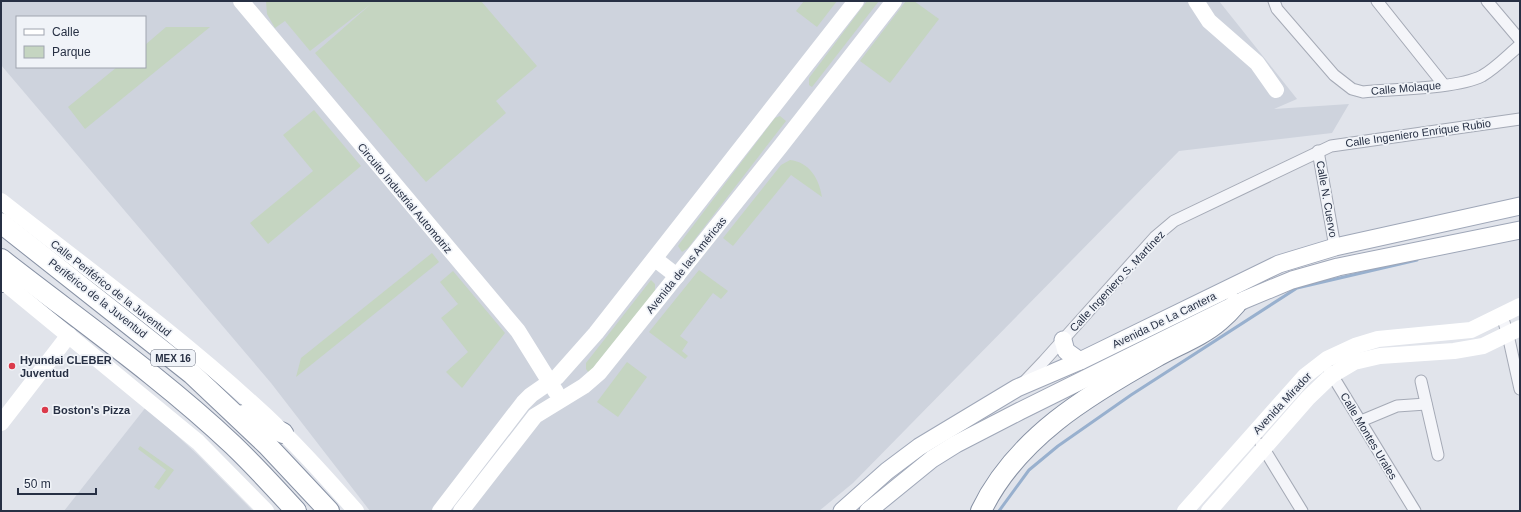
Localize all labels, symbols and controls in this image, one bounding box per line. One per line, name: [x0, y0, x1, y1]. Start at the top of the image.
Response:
legend: [16, 16, 146, 68]
text: Calle: [52, 25, 80, 39]
text: Parque: [52, 45, 91, 59]
street label: Calle Molaque: [1370, 79, 1442, 97]
street label: Calle Ingeniero Enrique Rubio: [1344, 117, 1492, 149]
street label: Circuito Industrial Automotriz: [355, 141, 455, 255]
street label: Calle N. Cuervo: [1314, 160, 1340, 238]
street label: Avenida de las Américas: [643, 214, 729, 316]
street label: Calle Ingeniero S. Martínez: [1067, 228, 1167, 334]
street label: Calle Periférico de la Juventud: [48, 237, 174, 339]
street label: Periférico de la Juventud: [46, 256, 150, 340]
street label: Avenida De La Cantera: [1110, 289, 1219, 350]
road number: MEX 16: [151, 350, 195, 366]
place label: Hyundai CLEBER Juventud: [20, 354, 112, 379]
marker: Hyundai CLEBER Juventud: [7, 361, 17, 371]
street label: Avenida Mirador: [1250, 369, 1314, 436]
street label: Calle Montes Urales: [1338, 390, 1400, 482]
place label: Boston's Pizza: [53, 404, 131, 416]
marker: Boston's Pizza: [40, 405, 50, 415]
scale bar: [18, 470, 96, 496]
text: 50 m: [24, 477, 51, 491]

